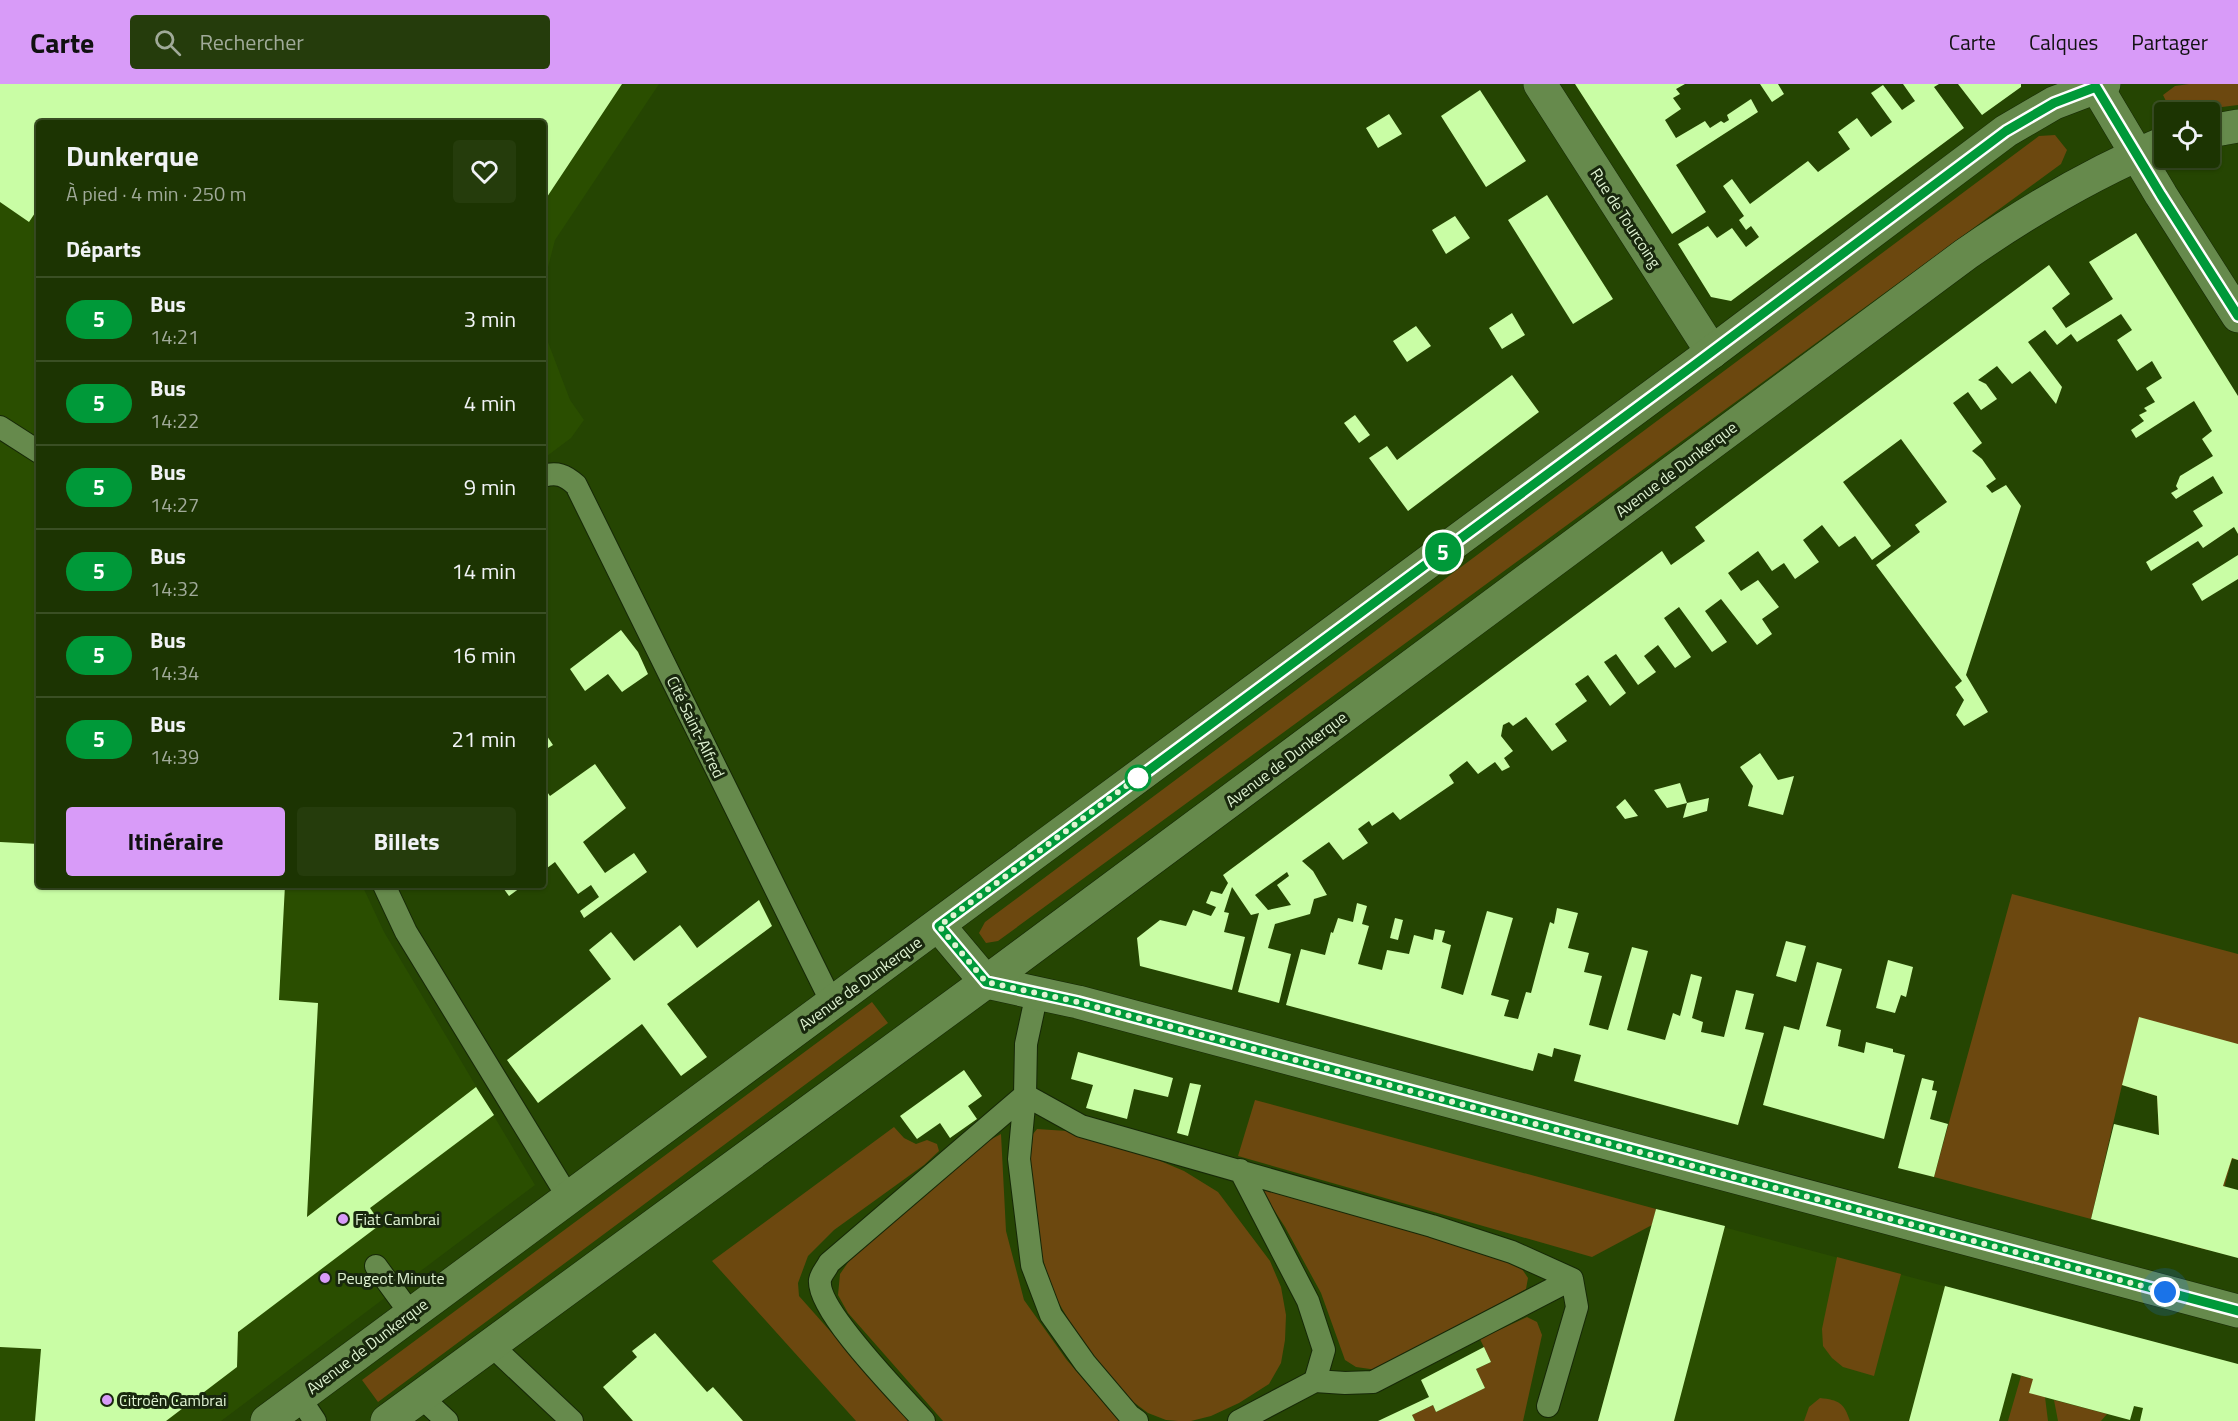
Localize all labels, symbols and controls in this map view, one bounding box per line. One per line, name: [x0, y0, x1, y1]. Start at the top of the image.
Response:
search box: [130, 15, 550, 69]
text: Carte: [30, 21, 94, 64]
text: Rechercher: [199, 25, 304, 59]
icon: search: [151, 26, 184, 59]
text: Carte: [1949, 26, 1996, 58]
text: Calques: [2029, 26, 2098, 58]
text: Partager: [2131, 26, 2208, 58]
map controls: [2154, 102, 2220, 168]
button: locate: [2154, 102, 2220, 168]
text: Dunkerque: [66, 134, 199, 177]
button: heart: [453, 140, 516, 203]
street label: Rue de Tourcoing: [1585, 163, 1667, 273]
text: À pied · 4 min · 250 m: [66, 178, 246, 209]
text: Départs: [66, 232, 141, 266]
text: Bus: [150, 287, 186, 321]
text: 3 min: [464, 302, 516, 336]
text: 5: [93, 303, 105, 335]
text: 14:21: [150, 321, 199, 352]
text: Bus: [150, 371, 186, 405]
text: 4 min: [464, 386, 516, 420]
text: 5: [93, 387, 105, 419]
text: 14:22: [150, 405, 199, 436]
street label: Avenue de Dunkerque: [1610, 415, 1742, 523]
text: Bus: [150, 455, 186, 489]
text: 9 min: [464, 470, 516, 504]
text: 5: [93, 471, 105, 503]
text: 14:27: [150, 489, 199, 520]
line badge: 5: [1424, 532, 1462, 572]
text: 5: [1437, 536, 1449, 568]
text: Bus: [150, 539, 186, 573]
text: 14 min: [451, 554, 516, 588]
text: 5: [93, 555, 105, 587]
text: 14:32: [150, 573, 199, 604]
text: Bus: [150, 623, 186, 657]
text: 16 min: [451, 638, 516, 672]
text: 5: [93, 639, 105, 671]
text: 14:34: [150, 657, 199, 688]
street label: Cité Saint-Alfred: [661, 672, 731, 782]
street label: Avenue de Dunkerque: [1220, 705, 1352, 813]
text: Bus: [150, 707, 186, 741]
text: 21 min: [451, 722, 516, 756]
text: 5: [93, 723, 105, 755]
text: 14:39: [150, 741, 199, 772]
unlabelled marker: [1125, 765, 1151, 791]
button: Itinéraire: [66, 807, 285, 876]
button: Billets: [297, 807, 516, 876]
street label: Avenue de Dunkerque: [794, 930, 926, 1036]
place label: Fiat Cambrai: [355, 1207, 440, 1231]
marker: Fiat Cambrai: [336, 1212, 350, 1226]
place label: Peugeot Minute: [337, 1266, 445, 1290]
marker: Peugeot Minute: [318, 1271, 332, 1285]
your location: [2150, 1277, 2180, 1307]
street label: Avenue de Dunkerque: [301, 1292, 433, 1400]
place label: Citroën Cambrai: [119, 1388, 226, 1412]
marker: Citroën Cambrai: [100, 1393, 114, 1407]

